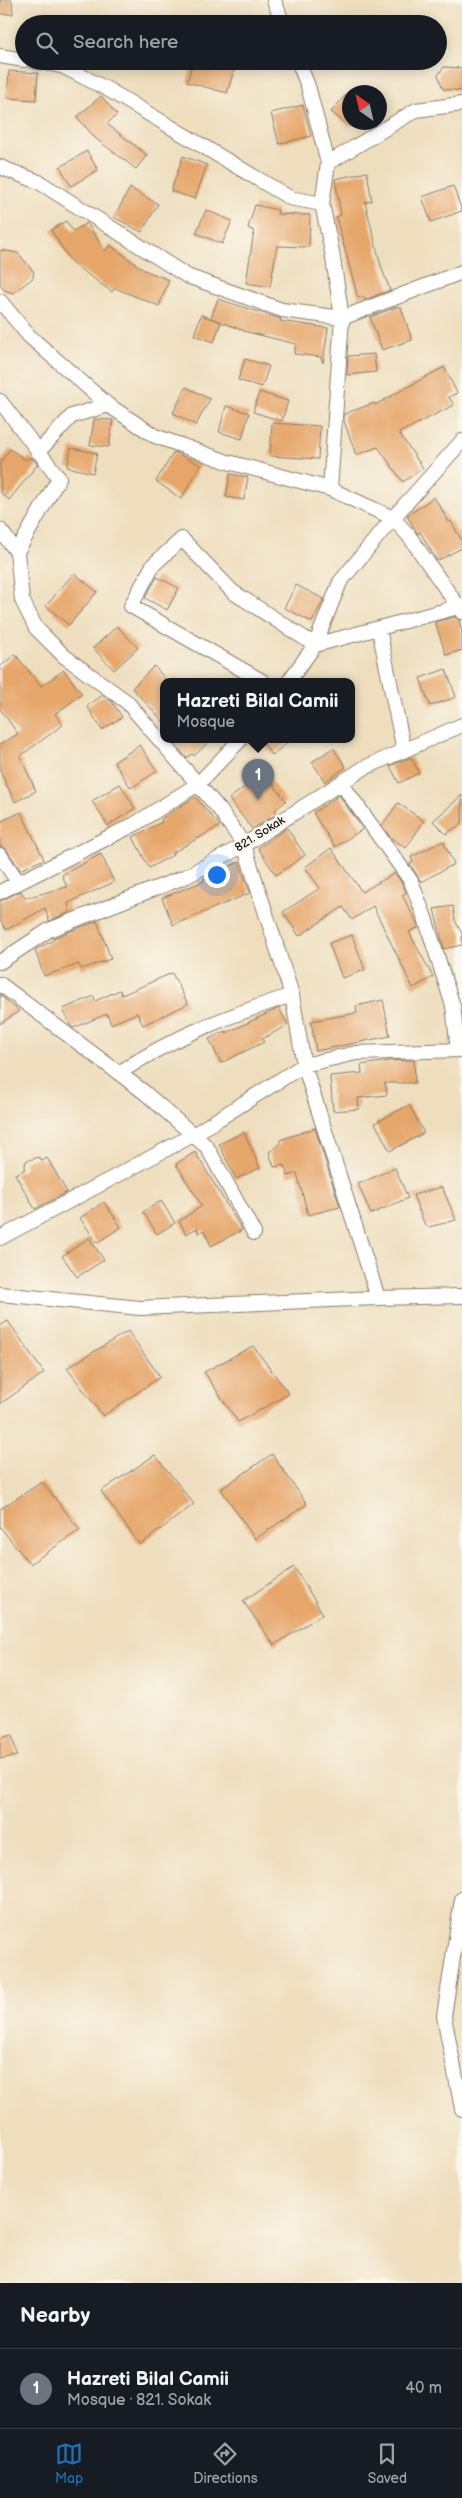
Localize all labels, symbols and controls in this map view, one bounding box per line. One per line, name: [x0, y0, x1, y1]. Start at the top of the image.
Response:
search box: [15, 15, 447, 70]
icon: search: [33, 29, 61, 57]
text: Search here: [73, 31, 178, 54]
north arrow: [342, 85, 387, 130]
popup: [160, 678, 355, 743]
text: Hazreti Bilal Camii: [177, 690, 339, 713]
text: Mosque: [177, 713, 235, 732]
pin: 1: [242, 759, 274, 800]
street label: 821. Sokak: [232, 813, 288, 855]
your location: [204, 862, 230, 888]
text: Nearby: [20, 2303, 90, 2328]
text: Hazreti Bilal Camii: [67, 2368, 229, 2391]
text: 1: [33, 2379, 39, 2398]
text: 40 m: [405, 2379, 442, 2398]
text: Mosque · 821. Sokak: [67, 2391, 211, 2410]
tab: Map: [55, 2440, 83, 2487]
tab: Directions: [193, 2440, 258, 2487]
tab: Saved: [368, 2440, 407, 2487]

